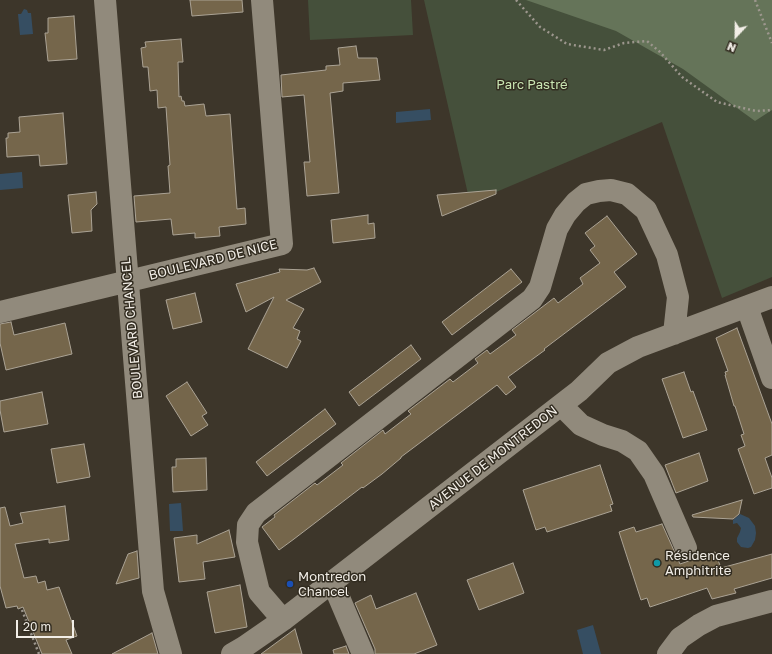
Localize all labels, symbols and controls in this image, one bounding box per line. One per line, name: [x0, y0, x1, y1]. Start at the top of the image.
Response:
north arrow: [716, 16, 756, 56]
text: N: [725, 40, 738, 55]
park label: Parc Pastré: [496, 77, 568, 93]
street label: BOULEVARD DE NICE: [147, 237, 279, 283]
street label: BOULEVARD CHANCEL: [118, 257, 146, 399]
street label: AVENUE DE MONTREDON: [426, 403, 560, 513]
place label: Résidence Amphitrite: [665, 548, 731, 579]
marker: Résidence Amphitrite: [652, 558, 662, 568]
place label: Montredon Chancel: [298, 569, 366, 600]
marker: Montredon Chancel: [285, 579, 295, 589]
scale bar: [18, 612, 76, 638]
text: 20 m: [23, 619, 51, 634]

